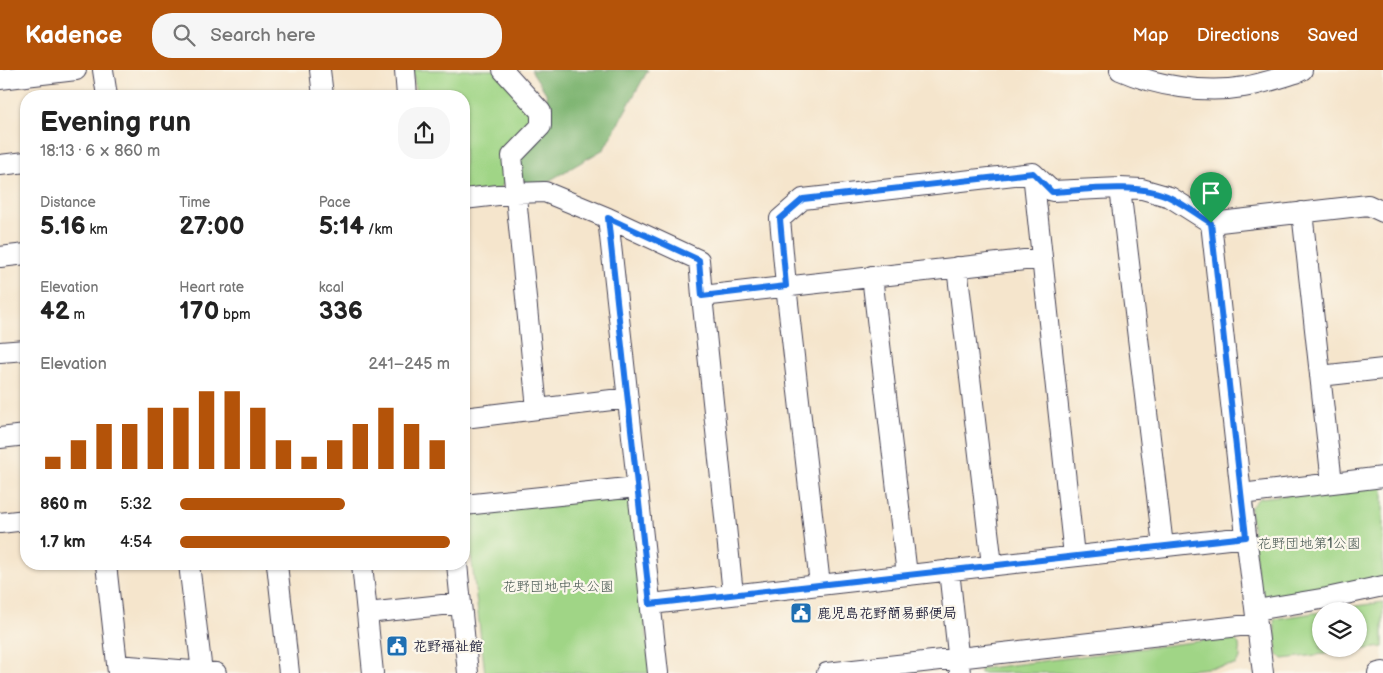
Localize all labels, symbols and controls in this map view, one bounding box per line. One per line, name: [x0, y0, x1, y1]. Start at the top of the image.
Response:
search box: [152, 13, 502, 58]
text: Kadence: [25, 21, 122, 50]
icon: search: [170, 21, 198, 49]
text: Search here: [210, 24, 316, 47]
text: Map: [1133, 25, 1169, 46]
text: Directions: [1197, 25, 1279, 46]
text: Saved: [1307, 25, 1358, 46]
text: Evening run: [40, 106, 191, 139]
button: share: [398, 107, 450, 159]
text: 18:13 · 6 × 860 m: [40, 142, 160, 161]
pin: [1190, 172, 1232, 223]
icon: arrive: [1197, 179, 1225, 207]
text: Distance: [40, 194, 96, 211]
text: Time: [179, 194, 210, 211]
text: Pace: [319, 194, 351, 211]
text: 5.16: [40, 211, 86, 242]
text: 27:00: [179, 211, 245, 242]
text: 5:14: [319, 211, 364, 242]
text: km: [86, 221, 108, 238]
text: /km: [364, 221, 393, 238]
text: Elevation: [40, 279, 98, 296]
text: Heart rate: [179, 279, 244, 296]
text: kcal: [319, 279, 344, 296]
text: 42: [40, 296, 70, 327]
text: 170: [179, 296, 219, 327]
text: 336: [319, 296, 363, 327]
text: m: [70, 306, 85, 323]
text: bpm: [219, 306, 251, 323]
text: Elevation: [40, 355, 107, 374]
text: 241–245 m: [369, 355, 450, 374]
text: 860 m: [40, 495, 87, 514]
text: 5:32: [120, 495, 152, 514]
text: 1.7 km: [40, 533, 85, 552]
text: 4:54: [120, 533, 152, 552]
park label: 花野団地第1公園: [1257, 535, 1361, 552]
park label: 花野団地中央公園: [502, 578, 614, 595]
public building icon: 鹿児島花野簡易郵便局: [789, 601, 813, 625]
map controls: [1312, 602, 1367, 657]
button: layers: [1312, 602, 1367, 657]
place label: 鹿児島花野簡易郵便局: [817, 605, 957, 622]
public building icon: 花野福祉館: [385, 634, 409, 658]
place label: 花野福祉館: [413, 638, 483, 655]

